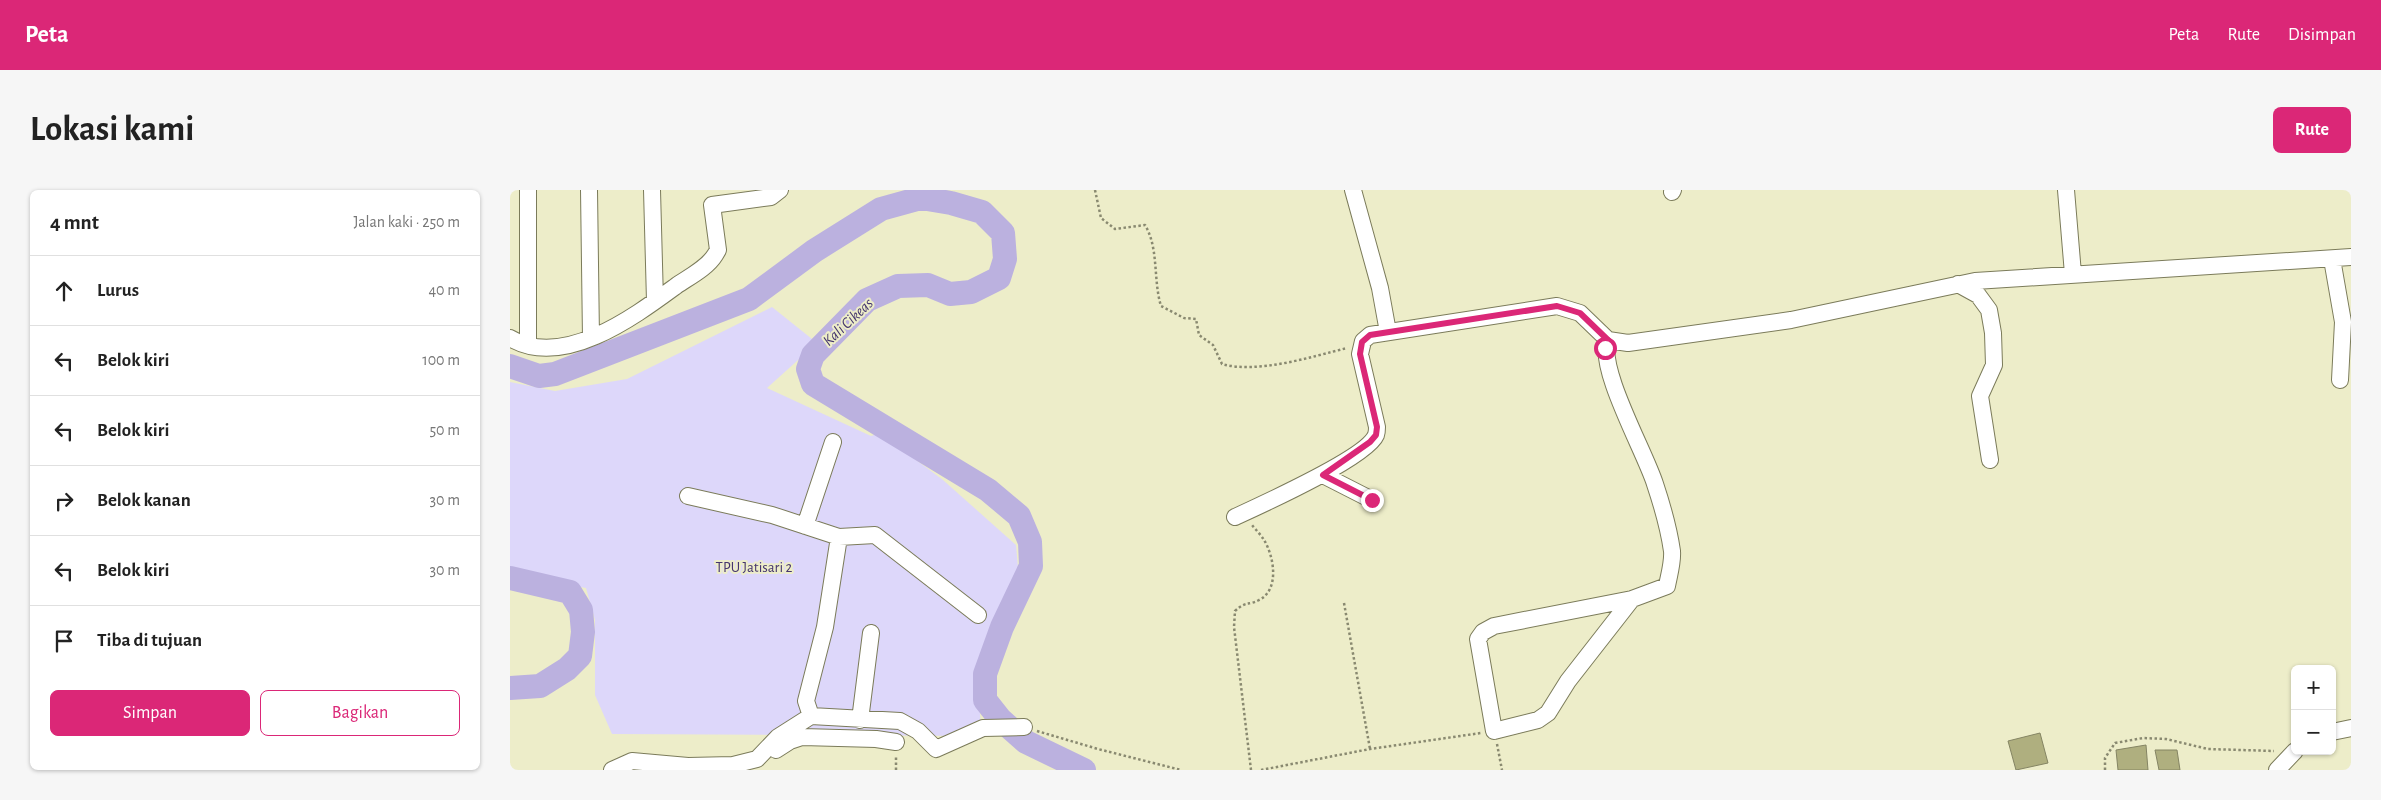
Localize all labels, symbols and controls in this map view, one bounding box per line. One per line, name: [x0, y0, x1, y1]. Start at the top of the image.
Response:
text: Peta: [25, 23, 69, 47]
text: Peta: [2168, 26, 2199, 44]
text: Rute: [2227, 26, 2260, 44]
text: Disimpan: [2288, 26, 2356, 44]
button: Rute: [2273, 107, 2351, 153]
text: Lokasi kami: [30, 112, 194, 147]
text: 4 mnt: [50, 212, 99, 233]
text: Jalan kaki · 250 m: [354, 214, 460, 230]
icon: ahead: [50, 277, 78, 305]
text: Lurus: [97, 281, 139, 300]
text: 40 m: [428, 282, 460, 298]
water label: Kali Cikeas: [820, 295, 876, 349]
route start: [1594, 337, 1617, 360]
icon: left: [50, 347, 78, 375]
text: Belok kiri: [97, 351, 169, 370]
text: 100 m: [422, 352, 460, 368]
icon: left: [50, 417, 78, 445]
text: Belok kiri: [97, 421, 169, 440]
text: 50 m: [429, 422, 460, 438]
icon: right: [50, 487, 78, 515]
route end: [1361, 489, 1384, 512]
text: Belok kanan: [97, 491, 191, 510]
text: 30 m: [430, 492, 460, 508]
icon: left: [50, 557, 78, 585]
park label: TPU Jatisari 2: [716, 560, 793, 575]
text: Belok kiri: [97, 561, 169, 580]
text: 30 m: [430, 562, 460, 578]
icon: arrive: [50, 627, 78, 655]
text: Tiba di tujuan: [97, 631, 202, 650]
map controls: [2291, 665, 2336, 755]
button: +: [2291, 665, 2336, 710]
button: Simpan: [50, 690, 250, 736]
button: Bagikan: [260, 690, 460, 736]
button: −: [2291, 710, 2336, 755]

